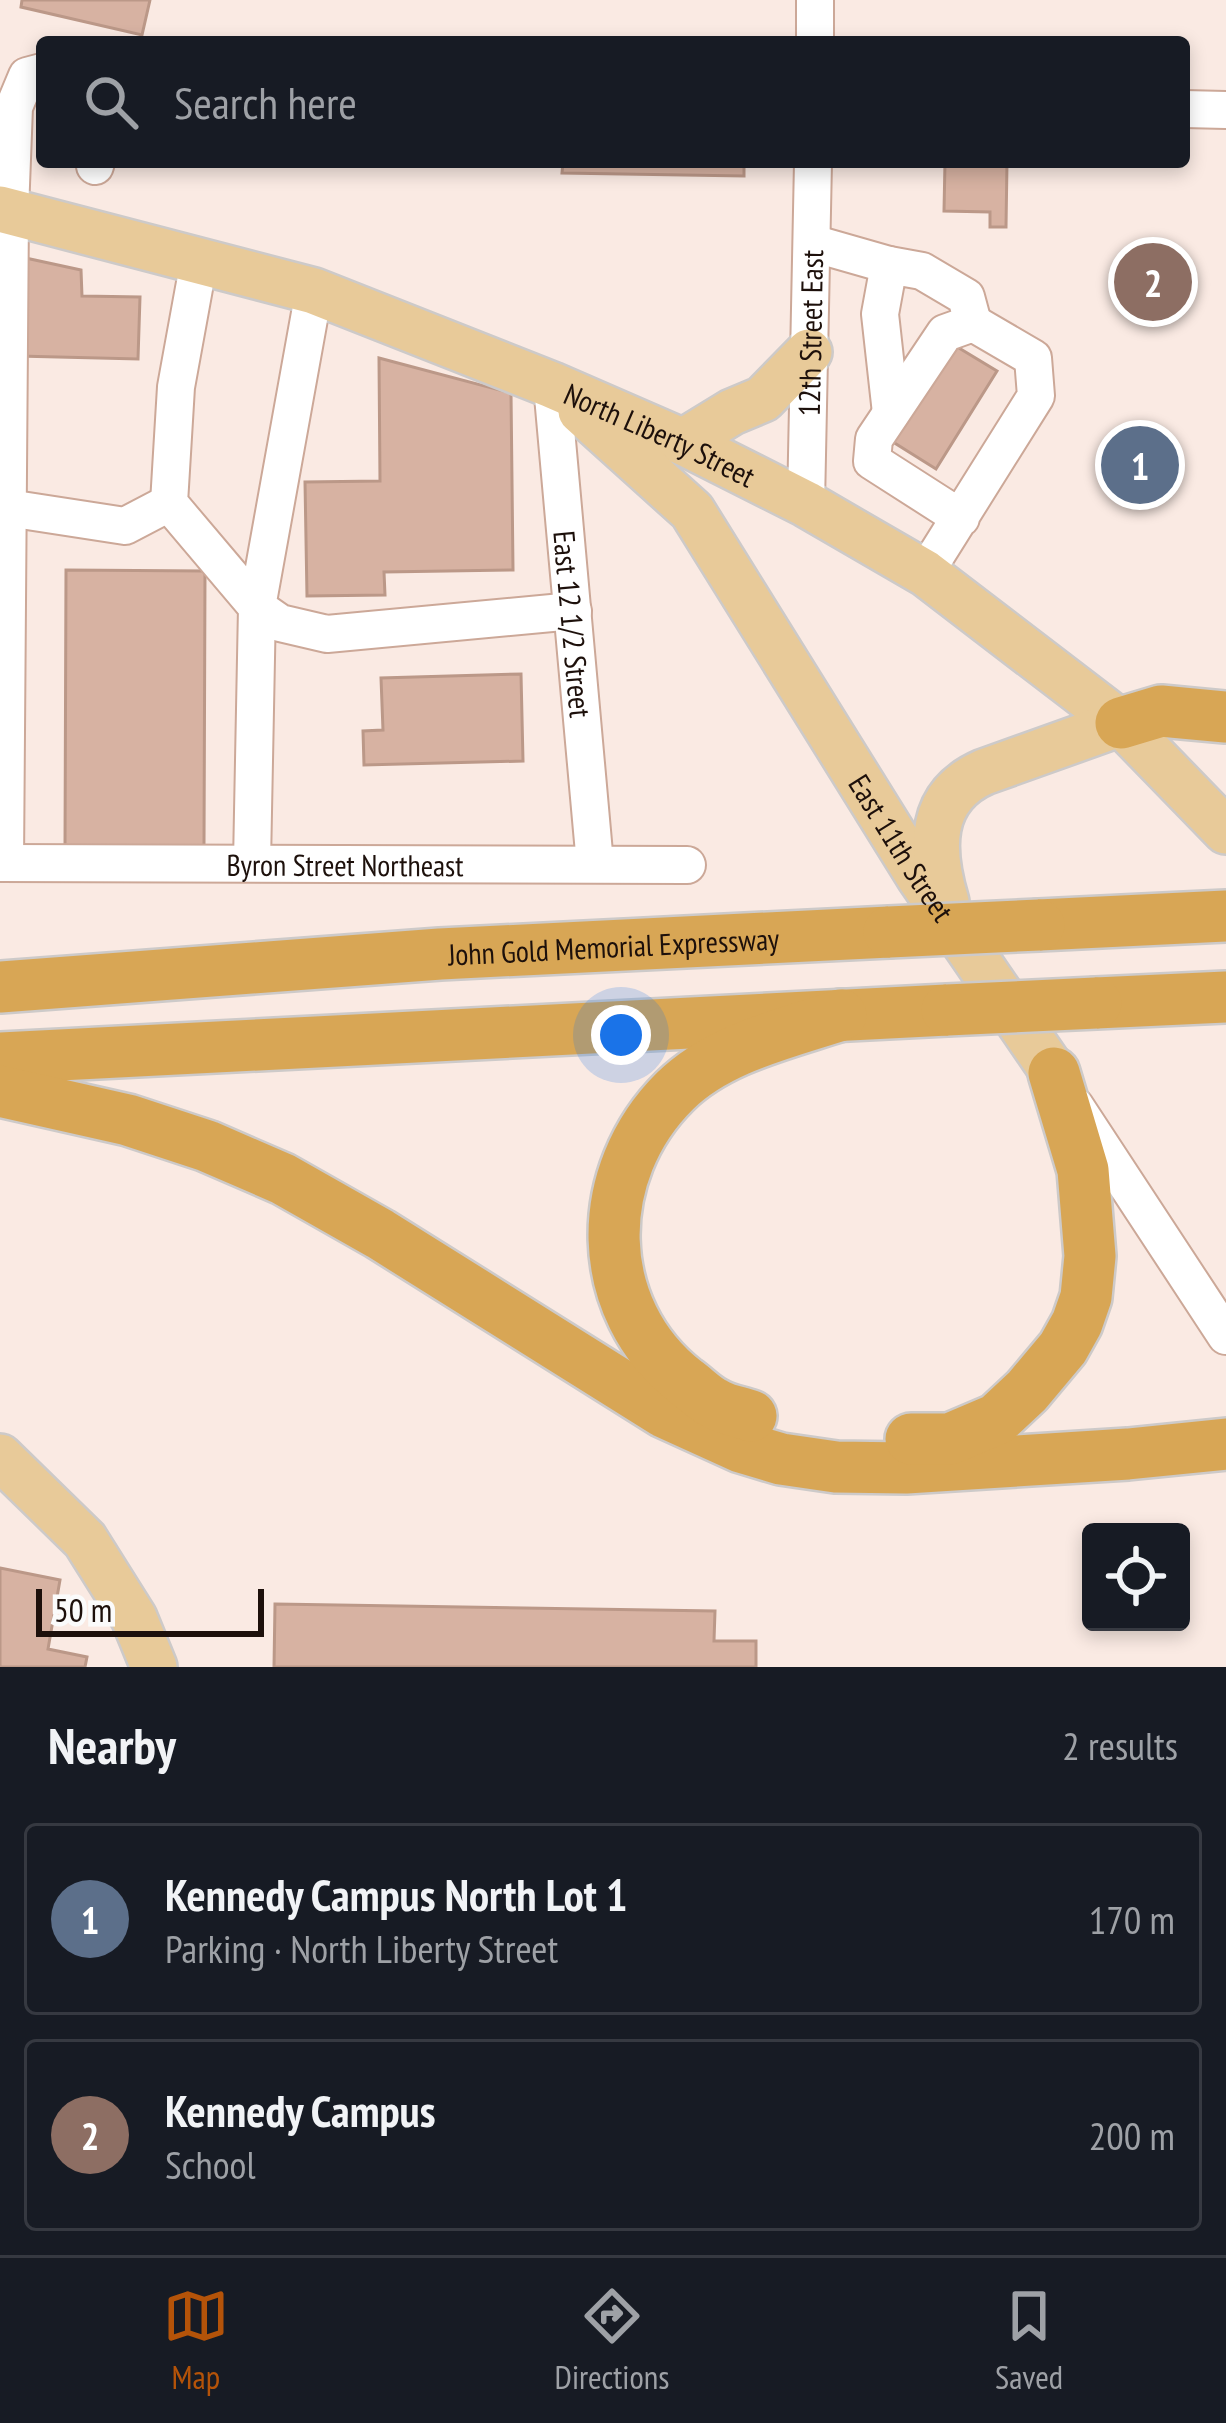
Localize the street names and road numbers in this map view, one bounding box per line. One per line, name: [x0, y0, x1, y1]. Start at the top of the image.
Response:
street label: 12th Street East: [788, 249, 831, 417]
street label: North Liberty Street: [558, 373, 763, 495]
street label: East 12 1/2 Street: [546, 529, 601, 720]
street label: East 11th Street: [841, 767, 964, 929]
street label: Byron Street Northeast: [226, 844, 464, 884]
street label: John Gold Memorial Expressway: [446, 918, 781, 973]

